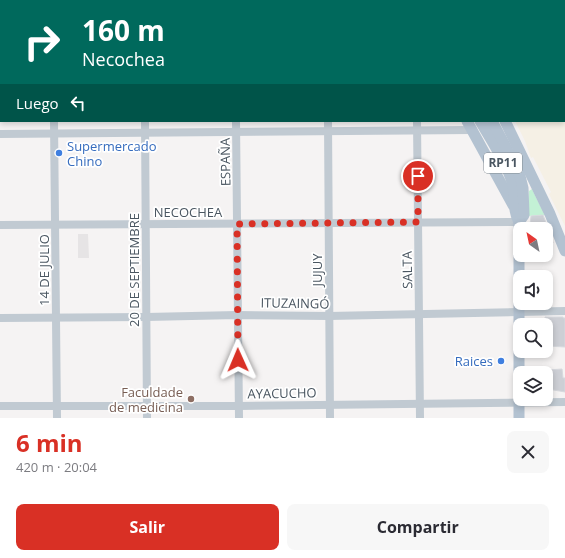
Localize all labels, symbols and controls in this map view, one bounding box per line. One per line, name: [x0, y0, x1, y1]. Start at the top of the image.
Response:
text: 160 m: [82, 11, 165, 49]
icon: right: [16, 16, 68, 68]
text: Necochea: [82, 47, 165, 71]
icon: left: [67, 92, 89, 114]
text: Luego: [16, 93, 59, 113]
place label: Supermercado Chino: [67, 137, 157, 170]
street label: ESPAÑA: [216, 137, 234, 186]
marker: Supermercado Chino: [54, 148, 64, 158]
road number: RP11: [484, 153, 522, 173]
pin: [401, 159, 435, 193]
icon: arrive: [407, 165, 429, 187]
street label: NECOCHEA: [154, 203, 223, 221]
street label: 20 DE SEPTIEMBRE: [125, 213, 143, 327]
north arrow: [513, 222, 553, 262]
map controls: [513, 222, 553, 406]
street label: 14 DE JULIO: [35, 234, 53, 306]
street label: SALTA: [398, 250, 416, 289]
street label: JUJUY: [308, 253, 326, 289]
button: sound: [513, 270, 553, 310]
street label: ITUZAINGÓ: [260, 293, 330, 313]
button: search: [513, 318, 553, 358]
position arrow: [217, 339, 259, 381]
place label: Raices: [455, 352, 493, 370]
marker: Raices: [496, 356, 506, 366]
button: layers: [513, 366, 553, 406]
place label: Faculdade de medicina: [109, 383, 183, 416]
street label: AYACUCHO: [247, 383, 317, 403]
marker: Faculdade de medicina: [186, 394, 196, 404]
text: 6 min: [16, 426, 83, 459]
button: close: [507, 431, 549, 473]
text: 420 m · 20:04: [16, 458, 97, 476]
button: Salir: [16, 504, 279, 550]
button: Compartir: [287, 504, 549, 550]

